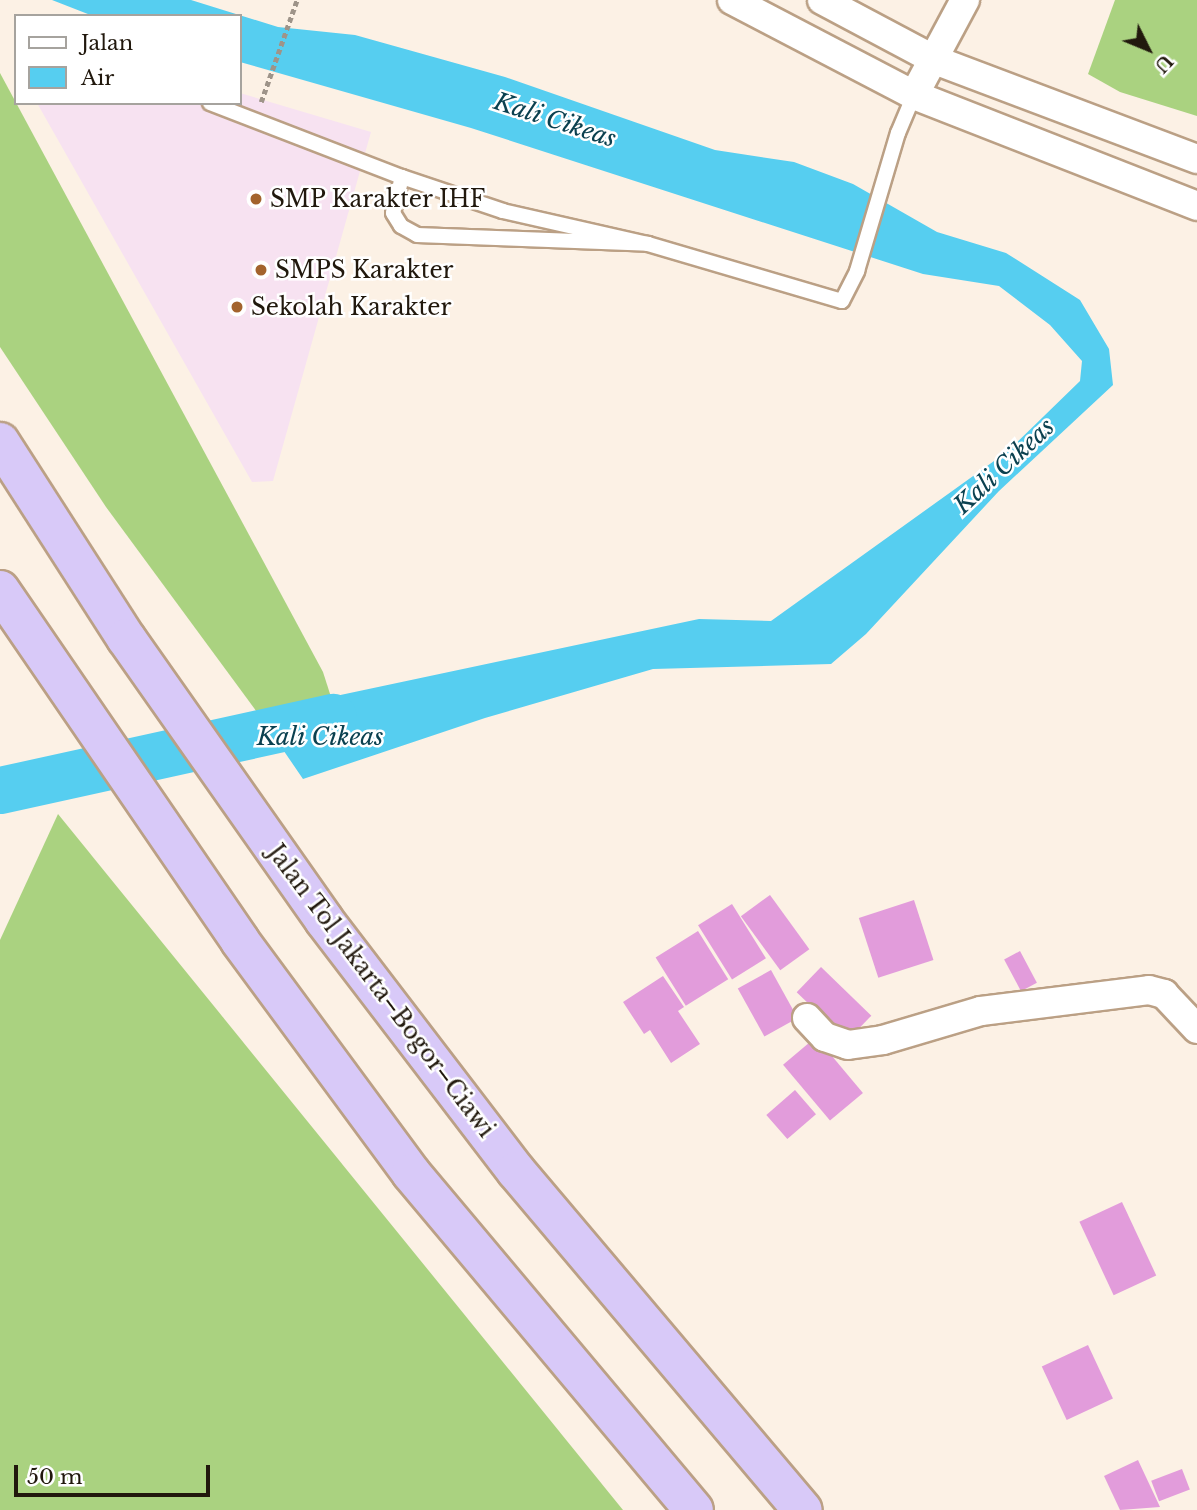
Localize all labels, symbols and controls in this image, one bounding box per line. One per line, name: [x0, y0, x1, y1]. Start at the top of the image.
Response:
legend: [14, 14, 242, 105]
north arrow: [1113, 14, 1183, 84]
text: Jalan: [81, 30, 133, 56]
text: U: [1150, 50, 1178, 78]
text: Air: [81, 65, 114, 91]
water label: Kali Cikeas: [490, 87, 620, 153]
place label: SMP Karakter IHF: [270, 185, 487, 213]
marker: SMP Karakter IHF: [248, 191, 264, 207]
place label: SMPS Karakter: [275, 256, 454, 284]
marker: SMPS Karakter: [253, 262, 269, 278]
place label: Sekolah Karakter: [251, 293, 451, 321]
marker: Sekolah Karakter: [229, 299, 245, 315]
water label: Kali Cikeas: [948, 412, 1060, 520]
water label: Kali Cikeas: [256, 723, 384, 751]
street label: Jalan Tol Jakarta–Bogor–Ciawi: [262, 839, 500, 1143]
scale bar: [18, 1450, 214, 1494]
text: 50 m: [27, 1464, 82, 1490]

